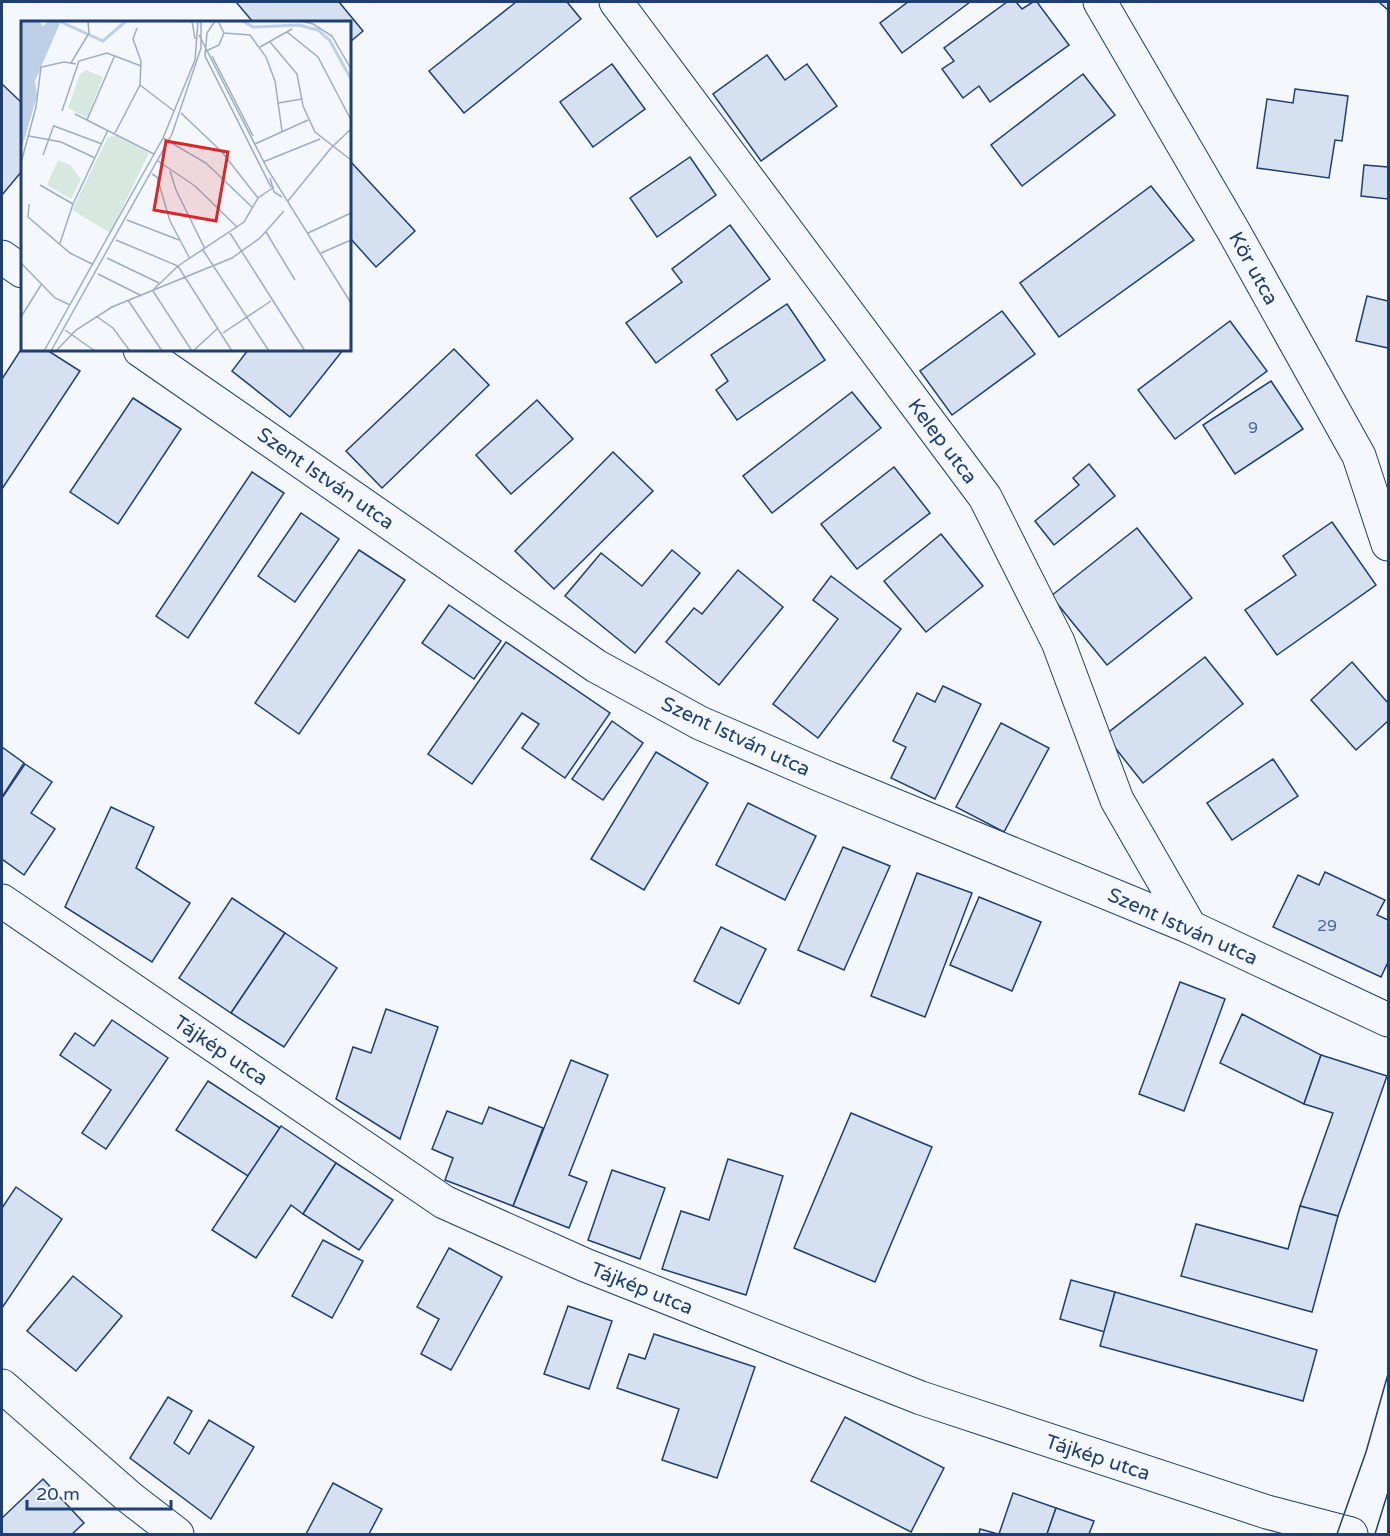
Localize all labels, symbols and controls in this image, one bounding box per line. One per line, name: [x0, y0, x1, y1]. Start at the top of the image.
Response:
inset map: [21, 21, 351, 351]
street label: Kör utca: [1223, 228, 1283, 309]
street label: Kelep utca: [902, 394, 982, 489]
house number: 9: [1248, 418, 1258, 438]
street label: Szent István utca: [252, 423, 399, 535]
street label: Szent István utca: [657, 692, 814, 782]
street label: Szent István utca: [1104, 883, 1261, 971]
house number: 29: [1317, 916, 1337, 936]
street label: Tájkép utca: [169, 1011, 272, 1091]
street label: Tájkép utca: [587, 1258, 696, 1320]
street label: Tájkép utca: [1042, 1430, 1153, 1486]
scale bar: [27, 1473, 171, 1511]
text: 20 m: [36, 1483, 80, 1505]

